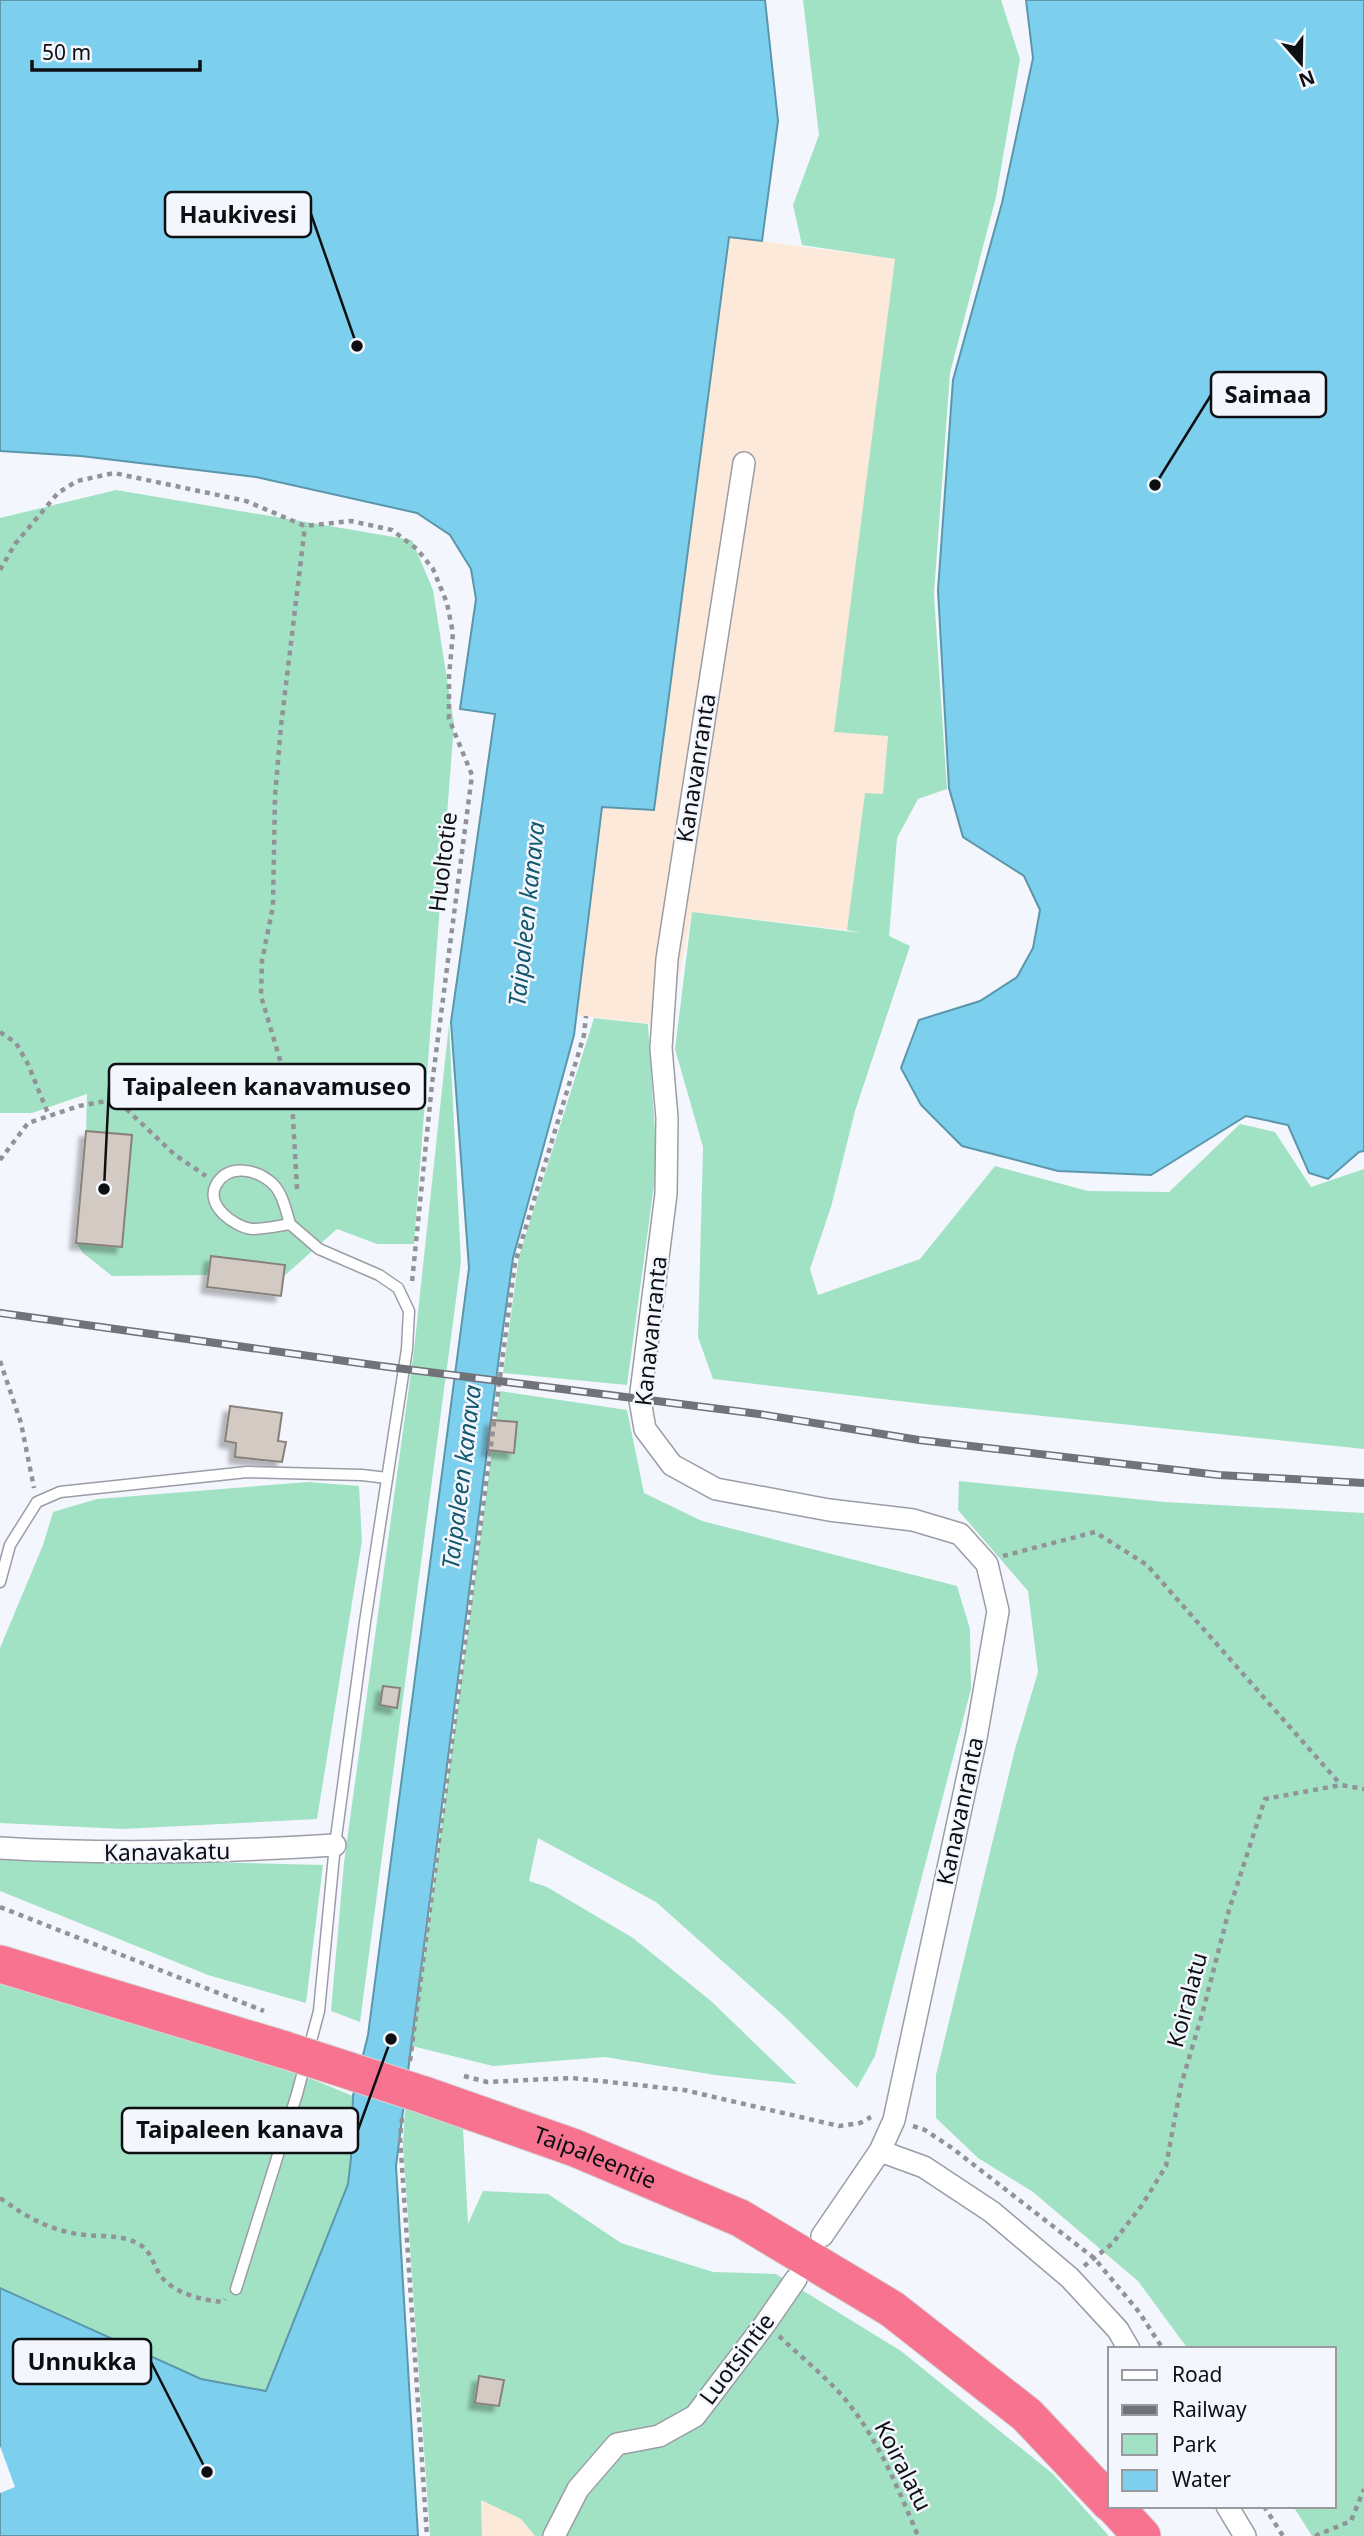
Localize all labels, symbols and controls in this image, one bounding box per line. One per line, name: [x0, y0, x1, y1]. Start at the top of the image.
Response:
scale bar: [32, 28, 200, 72]
north arrow: [1266, 28, 1336, 98]
text: 50 m: [42, 38, 91, 66]
text: N: [1295, 64, 1319, 94]
callout: Haukivesi: [165, 192, 311, 237]
text: Haukivesi: [179, 197, 297, 230]
callout: Saimaa: [1211, 372, 1326, 417]
text: Saimaa: [1225, 377, 1311, 410]
street label: Kanavanranta: [667, 691, 723, 845]
street label: Huoltotie: [420, 810, 464, 914]
water label: Taipaleen kanava: [499, 819, 552, 1008]
callout: Taipaleen kanavamuseo: [109, 1064, 425, 1109]
text: Taipaleen kanavamuseo: [123, 1069, 411, 1102]
street label: Kanavanranta: [626, 1254, 674, 1407]
water label: Taipaleen kanava: [433, 1382, 488, 1571]
street label: Kanavanranta: [928, 1734, 990, 1888]
street label: Kanavakatu: [103, 1834, 231, 1868]
street label: Koiralatu: [1158, 1949, 1214, 2051]
callout: Taipaleen kanava: [122, 2108, 358, 2153]
text: Taipaleen kanava: [136, 2112, 344, 2145]
street label: Taipaleentie: [529, 2118, 662, 2196]
street label: Luotsintie: [691, 2306, 781, 2411]
callout: Unnukka: [13, 2339, 151, 2384]
text: Unnukka: [27, 2344, 137, 2377]
legend: [1108, 2347, 1336, 2508]
text: Road: [1172, 2360, 1222, 2388]
text: Railway: [1172, 2395, 1247, 2423]
street label: Koiralatu: [868, 2415, 940, 2516]
text: Park: [1172, 2430, 1217, 2458]
text: Water: [1172, 2465, 1231, 2493]

